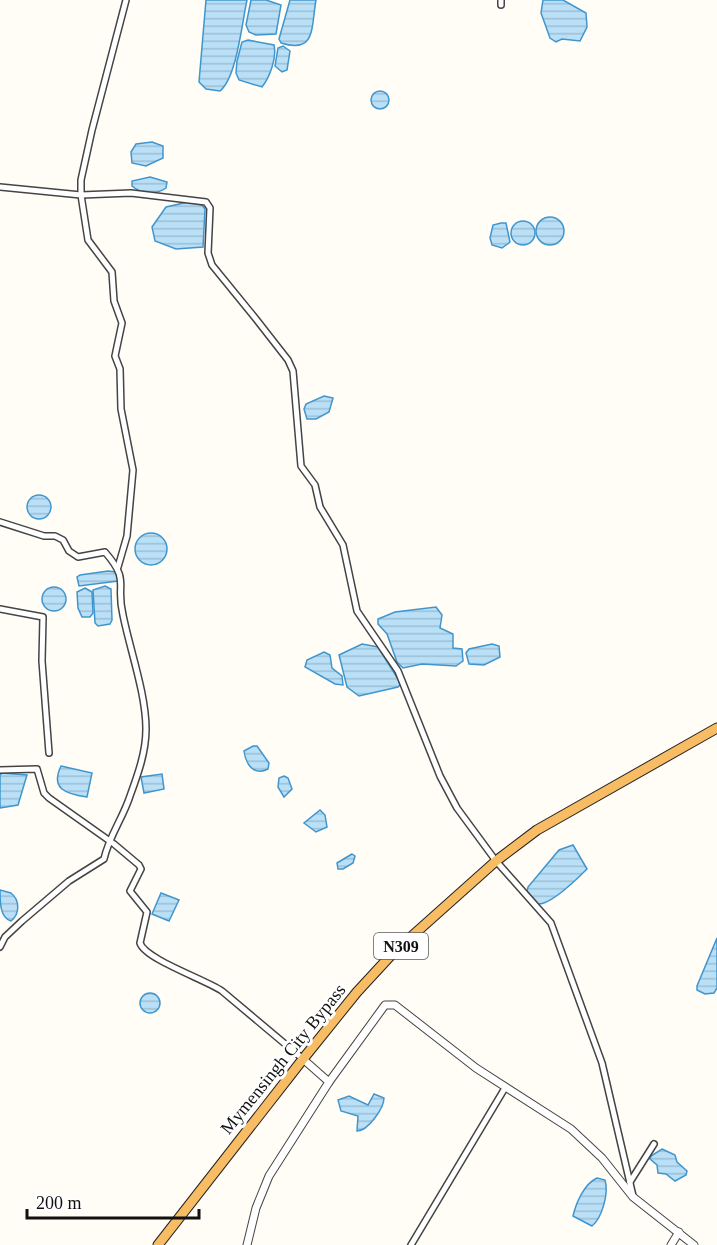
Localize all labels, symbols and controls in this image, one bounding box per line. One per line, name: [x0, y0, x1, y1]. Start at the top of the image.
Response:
road number: N309: [374, 933, 428, 959]
street label: Mymensingh City Bypass: [216, 980, 350, 1138]
scale bar: [27, 1182, 200, 1220]
text: 200 m: [36, 1193, 82, 1213]

